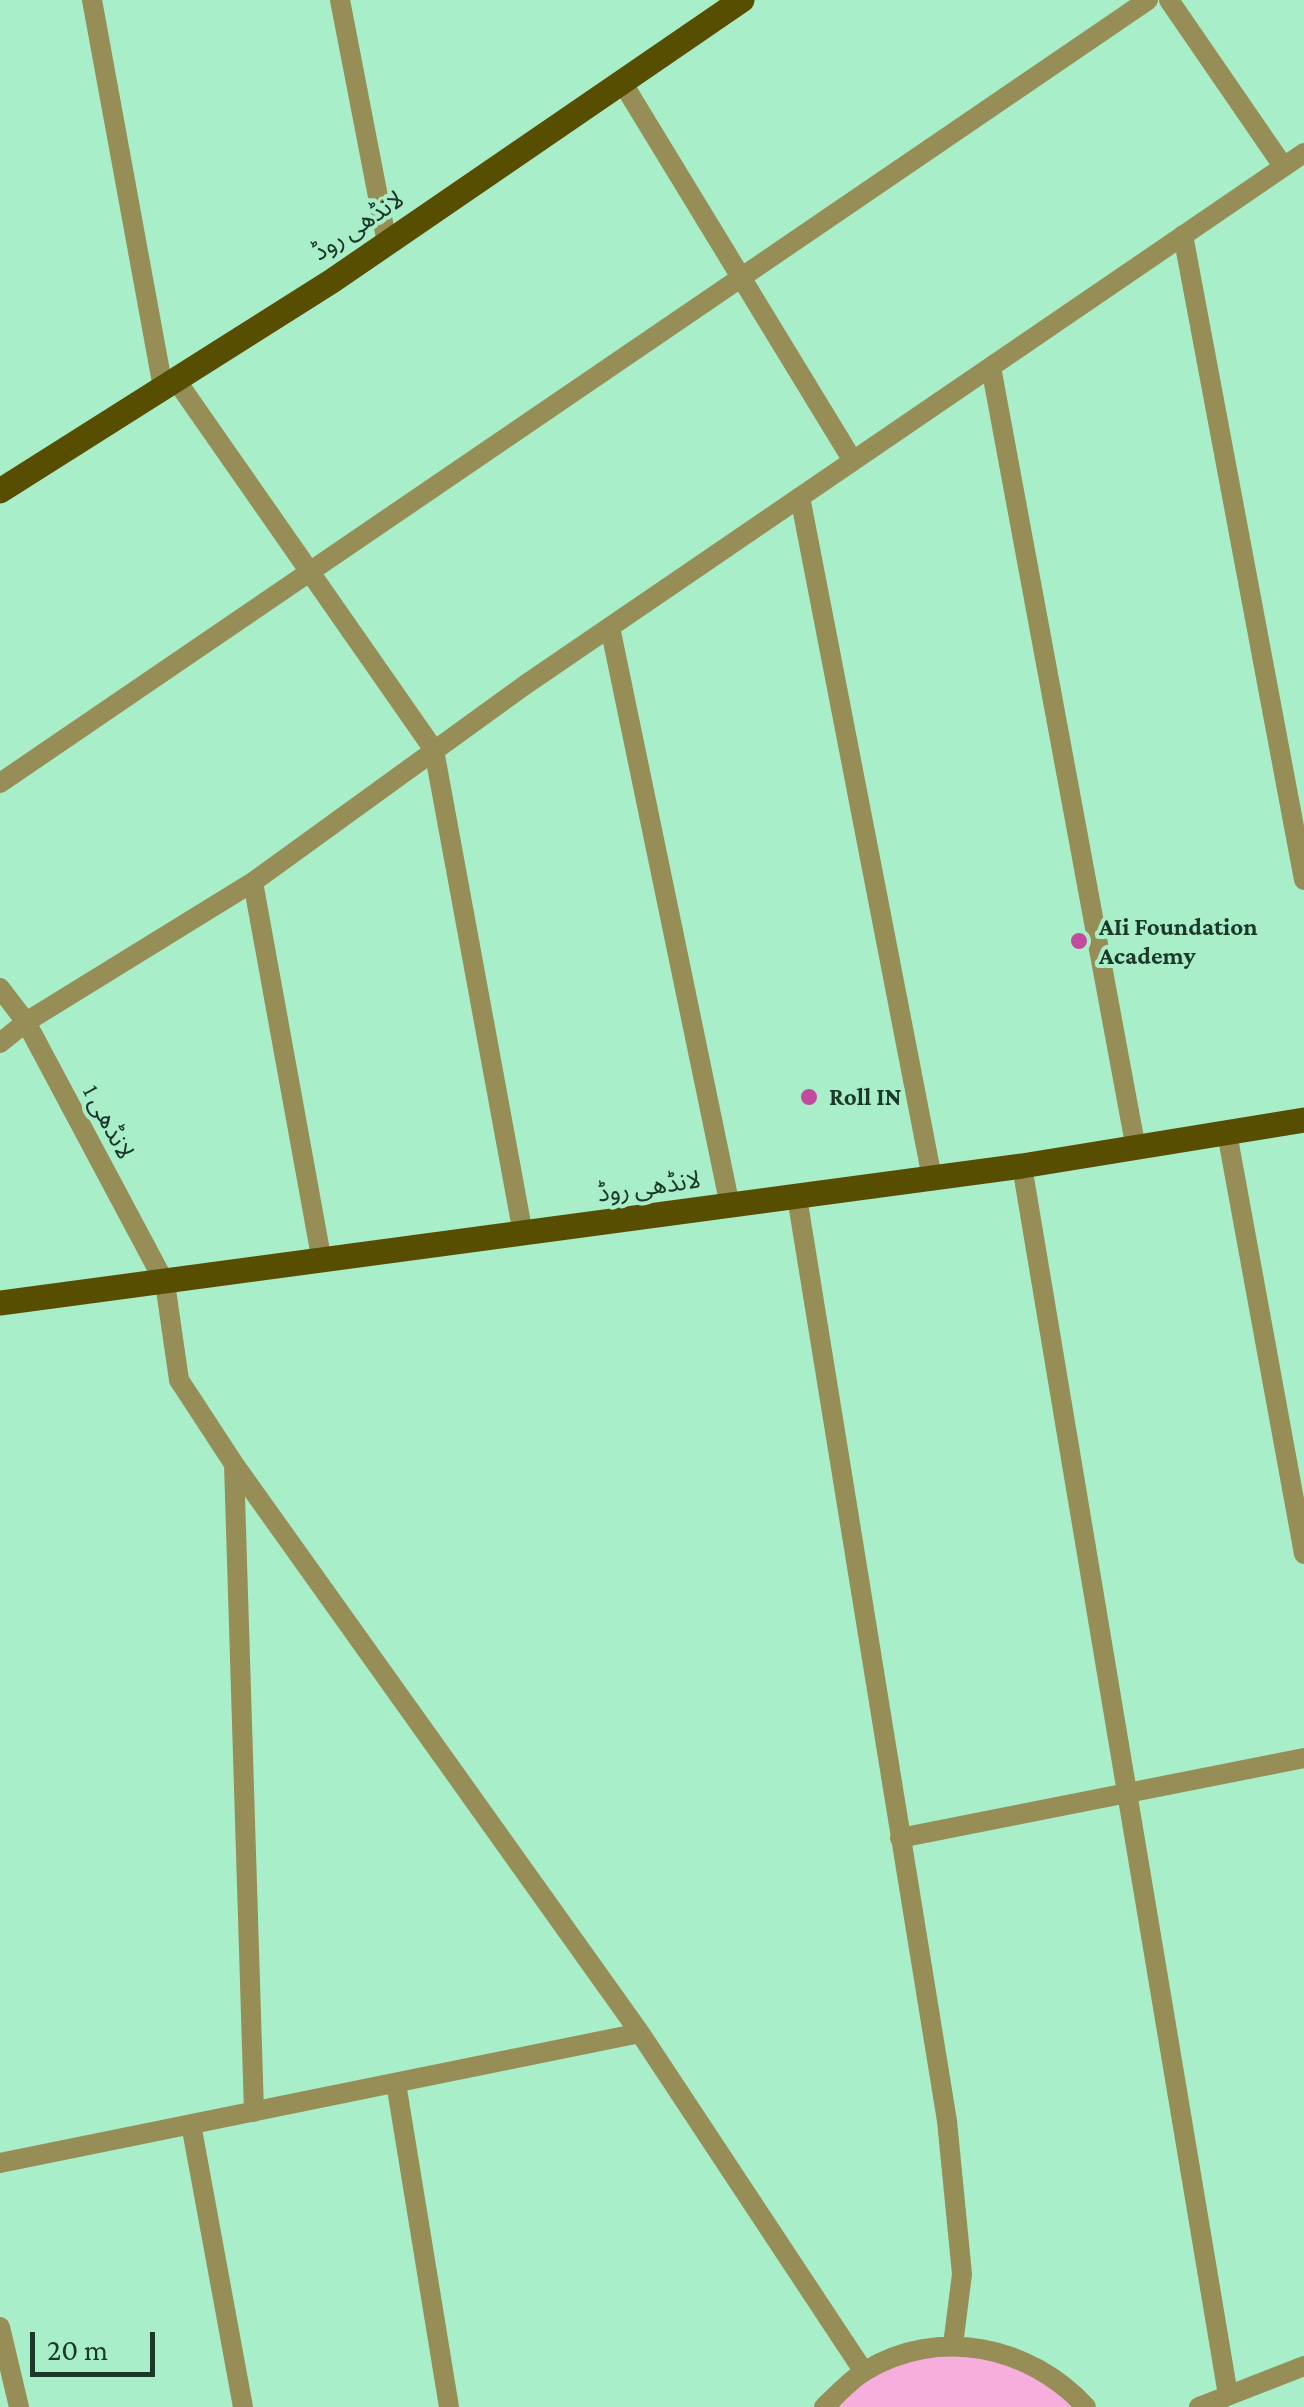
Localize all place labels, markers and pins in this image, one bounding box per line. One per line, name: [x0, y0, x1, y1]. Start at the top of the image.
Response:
place label: AIi Foundation Academy: [1099, 912, 1258, 971]
marker: AIi Foundation Academy: [1068, 930, 1090, 952]
place label: Roll IN: [829, 1082, 902, 1112]
marker: Roll IN: [798, 1086, 820, 1108]

